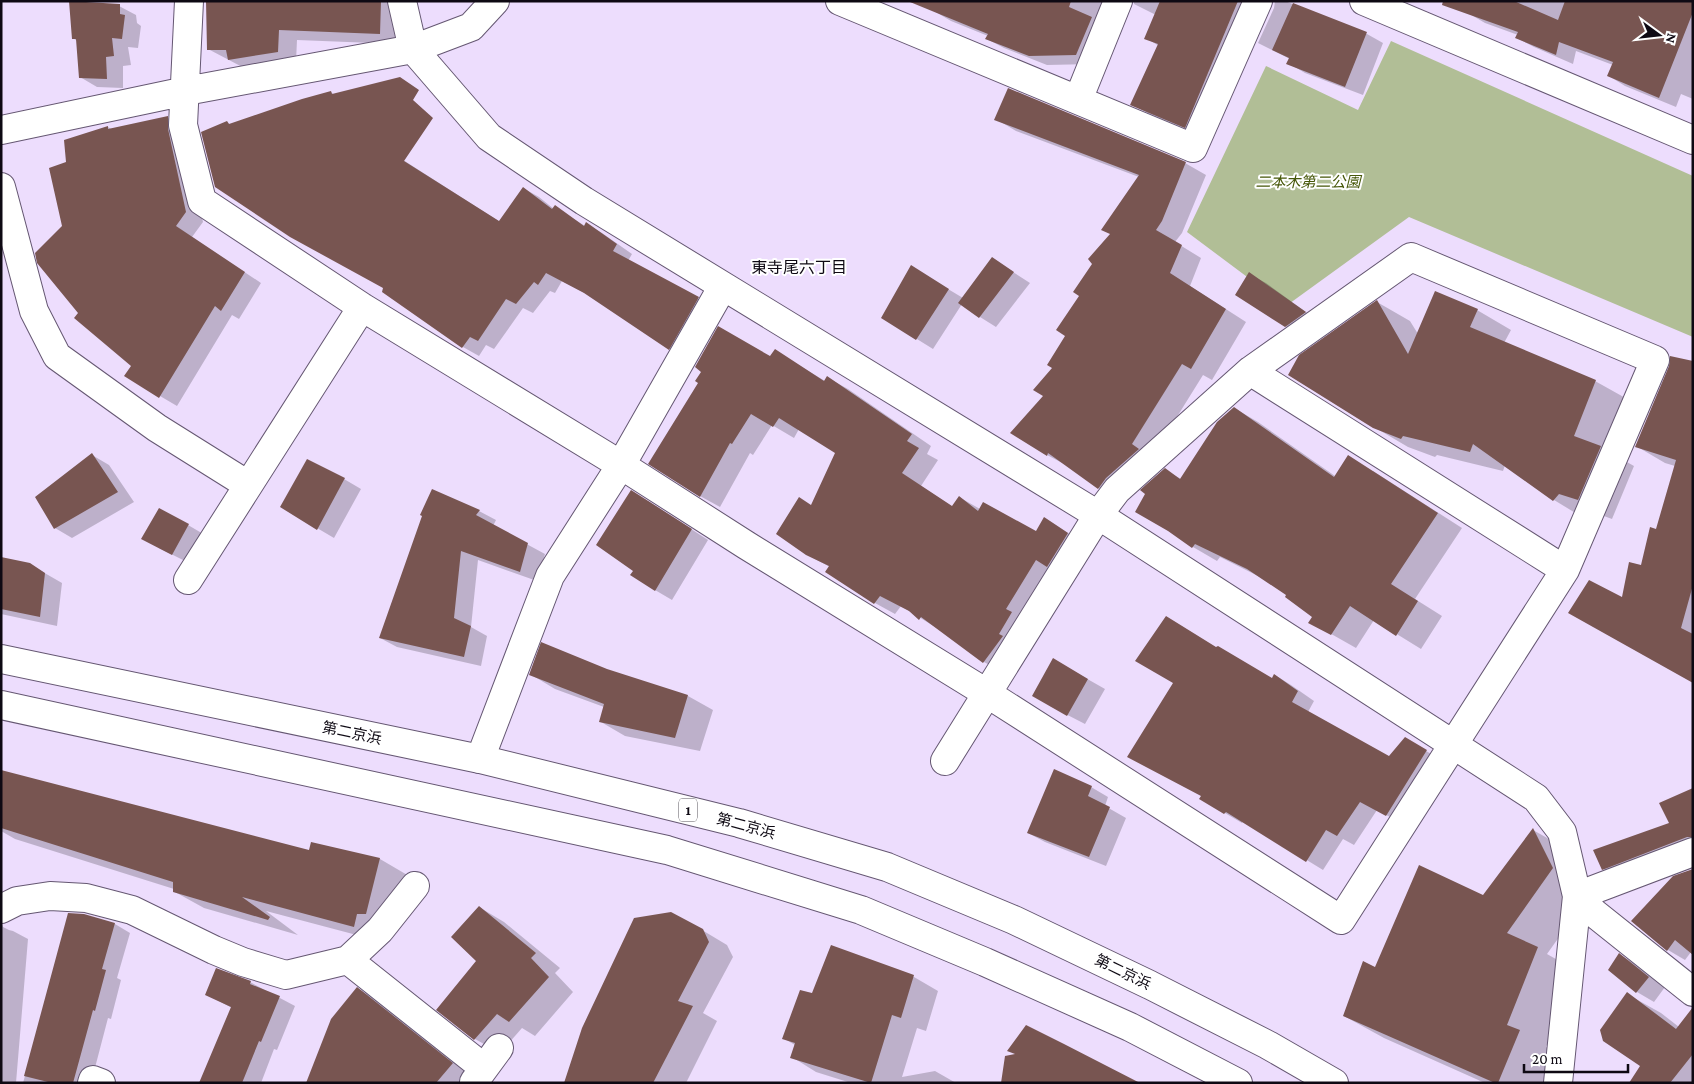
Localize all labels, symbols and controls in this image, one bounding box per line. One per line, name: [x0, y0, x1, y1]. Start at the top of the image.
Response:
north arrow: [1634, 10, 1684, 60]
text: N: [1662, 32, 1681, 45]
park label: 二本木第二公園: [1255, 174, 1362, 190]
district label: 東寺尾六丁目: [751, 259, 847, 276]
street label: 第二京浜: [321, 719, 383, 747]
road number: 1: [679, 798, 697, 822]
street label: 第二京浜: [715, 811, 777, 841]
street label: 第二京浜: [1093, 952, 1153, 992]
scale bar: [1524, 1042, 1628, 1074]
text: 20 m: [1532, 1051, 1563, 1067]

